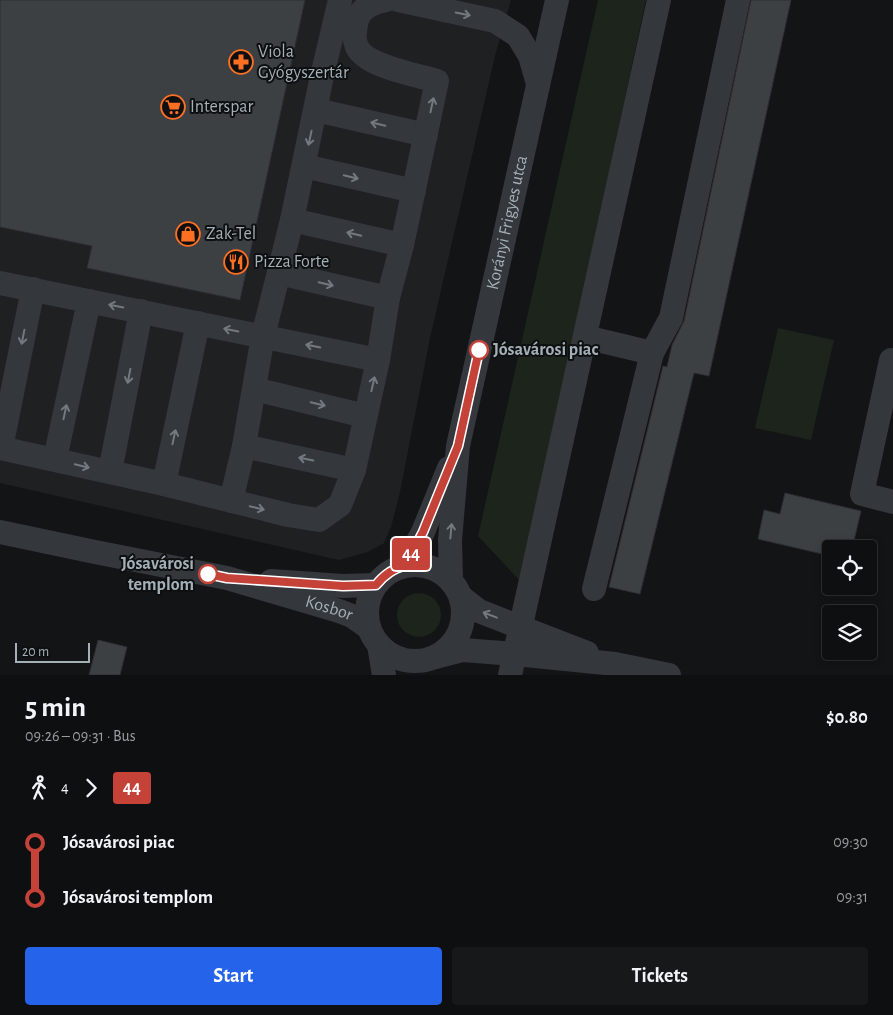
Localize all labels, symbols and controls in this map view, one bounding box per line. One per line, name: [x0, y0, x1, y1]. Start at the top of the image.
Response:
one-way arrow: [454, 9, 470, 19]
place label: Viola Gyógyszertár: [258, 43, 349, 82]
pharmacy icon: Viola Gyógyszertár: [228, 49, 254, 75]
supermarket icon: Interspar: [160, 94, 186, 120]
place label: Interspar: [190, 98, 253, 116]
one-way arrow: [428, 98, 437, 114]
one-way arrow: [371, 119, 387, 128]
one-way arrow: [305, 129, 314, 145]
street label: Korányi Frigyes utca: [484, 154, 531, 292]
one-way arrow: [343, 172, 359, 182]
shop icon: Zak-Tel: [175, 221, 201, 247]
place label: Zak-Tel: [206, 225, 256, 243]
one-way arrow: [347, 229, 363, 238]
restaurant icon: Pizza Forte: [223, 249, 249, 275]
place label: Pizza Forte: [254, 253, 329, 271]
one-way arrow: [318, 280, 334, 289]
one-way arrow: [109, 301, 125, 311]
one-way arrow: [223, 325, 239, 334]
one-way arrow: [18, 328, 27, 344]
marker: Jósavárosi piac: [469, 340, 489, 360]
one-way arrow: [306, 341, 322, 350]
place label: Jósavárosi piac: [493, 341, 598, 359]
one-way arrow: [123, 368, 133, 384]
one-way arrow: [369, 376, 378, 392]
one-way arrow: [310, 400, 326, 409]
one-way arrow: [61, 404, 70, 420]
one-way arrow: [170, 429, 179, 445]
one-way arrow: [299, 454, 315, 464]
one-way arrow: [73, 462, 89, 471]
one-way arrow: [248, 503, 264, 513]
one-way arrow: [446, 523, 456, 539]
line badge: 44: [388, 538, 434, 570]
map controls: [822, 540, 877, 660]
button: locate: [822, 540, 877, 595]
text: 44: [402, 545, 420, 563]
place label: Jósavárosi templom: [121, 555, 194, 594]
marker: Jósavárosi templom: [198, 564, 218, 584]
street label: Kosbor: [303, 593, 355, 624]
button: layers: [822, 605, 877, 660]
one-way arrow: [483, 610, 498, 619]
scale bar: [15, 640, 90, 663]
text: 20 m: [22, 645, 49, 659]
text: 5 min: [25, 694, 86, 722]
text: $0.80: [826, 708, 868, 727]
text: 09:26 – 09:31 · Bus: [25, 728, 136, 744]
icon: walk: [25, 774, 53, 802]
icon: forward: [77, 774, 105, 802]
text: 4: [61, 779, 69, 795]
text: 44: [123, 779, 141, 797]
text: Jósavárosi piac: [63, 833, 174, 852]
text: 09:30: [833, 834, 868, 850]
text: Jósavárosi templom: [63, 888, 213, 907]
text: 09:31: [836, 889, 868, 905]
button: Start: [25, 947, 442, 1005]
button: Tickets: [452, 947, 868, 1005]

